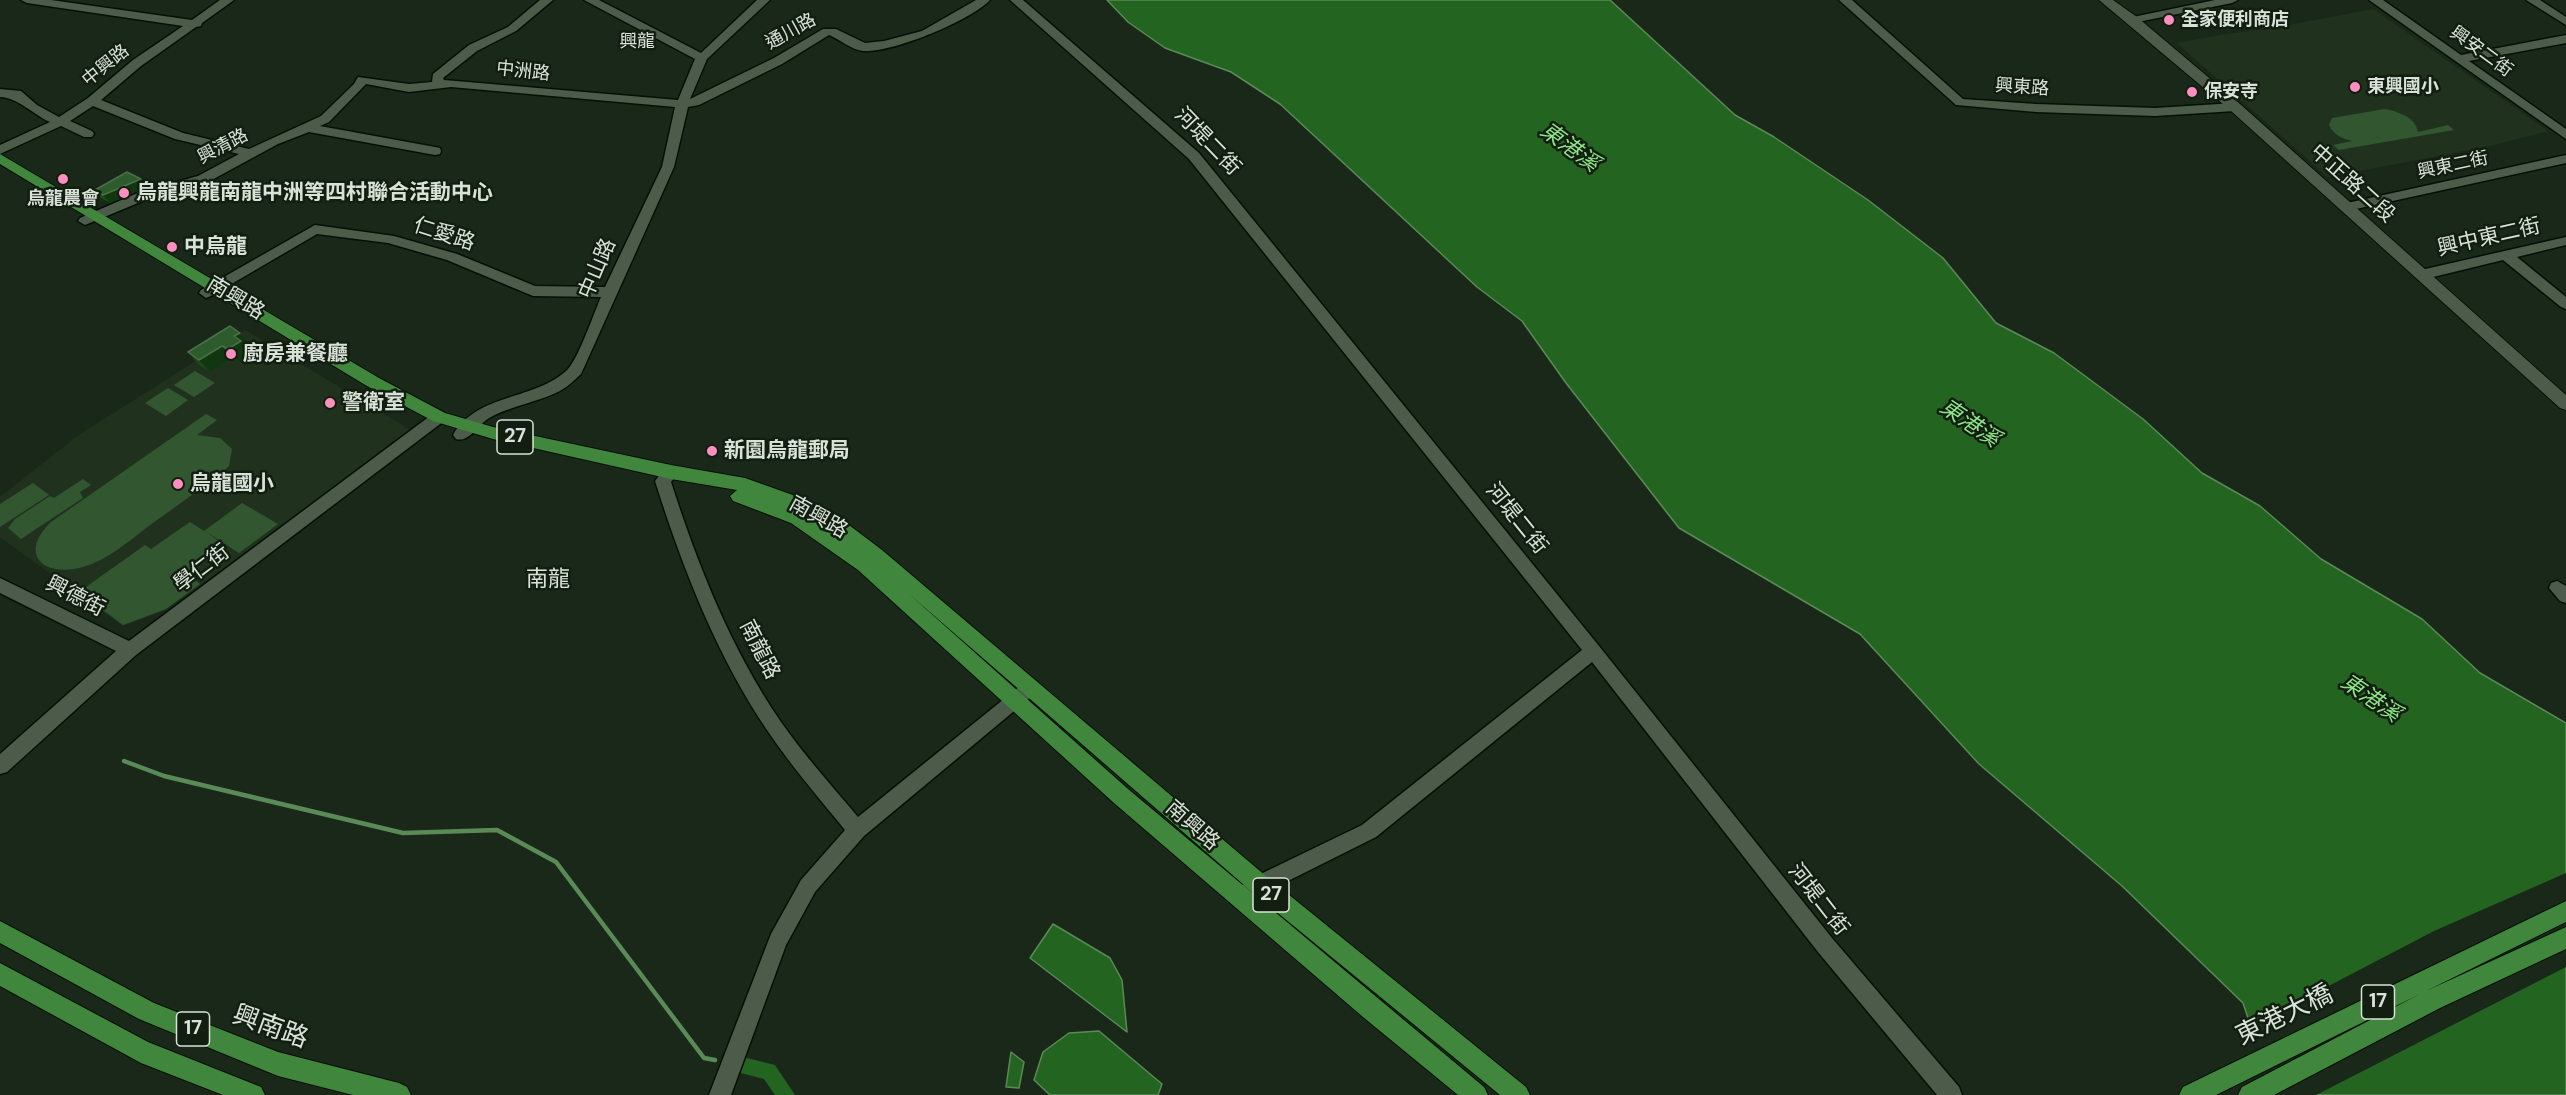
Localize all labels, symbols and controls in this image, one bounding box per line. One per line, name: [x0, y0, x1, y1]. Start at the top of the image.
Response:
street label: 通川路: [762, 9, 820, 55]
place label: 全家便利商店: [2181, 9, 2289, 31]
marker: 全家便利商店: [2162, 13, 2176, 27]
street label: 興安二街: [2446, 22, 2516, 82]
district label: 興龍: [619, 31, 655, 53]
street label: 中興路: [78, 41, 134, 91]
street label: 中洲路: [495, 58, 551, 86]
street label: 興東路: [1994, 75, 2050, 101]
place label: 東興國小: [2367, 76, 2439, 98]
marker: 東興國小: [2348, 80, 2362, 94]
place label: 保安寺: [2204, 81, 2258, 103]
marker: 保安寺: [2185, 85, 2199, 99]
street label: 河堤二街: [1169, 103, 1245, 181]
water label: 東港溪: [1535, 118, 1603, 178]
street label: 興清路: [194, 125, 252, 169]
street label: 中正路二段: [2305, 140, 2399, 228]
street label: 興東二街: [2416, 148, 2490, 184]
marker: 烏龍農會: [56, 172, 70, 186]
place label: 烏龍興龍南龍中洲等四村聯合活動中心: [136, 180, 493, 206]
marker: 烏龍興龍南龍中洲等四村聯合活動中心: [117, 186, 131, 200]
place label: 烏龍農會: [27, 188, 99, 210]
street label: 仁愛路: [410, 213, 478, 257]
street label: 興中東二街: [2435, 214, 2543, 262]
place label: 中烏龍: [184, 234, 247, 260]
street label: 中山路: [574, 235, 622, 303]
marker: 中烏龍: [165, 240, 179, 254]
street label: 南興路: [202, 272, 268, 326]
place label: 廚房兼餐廳: [243, 341, 348, 367]
marker: 廚房兼餐廳: [224, 347, 238, 361]
place label: 警衛室: [342, 390, 405, 416]
water label: 東港溪: [1934, 395, 2004, 453]
marker: 警衛室: [323, 396, 337, 410]
road number: 27: [497, 420, 533, 454]
place label: 新園烏龍郵局: [724, 438, 850, 464]
marker: 新園烏龍郵局: [705, 444, 719, 458]
place label: 烏龍國小: [190, 471, 274, 497]
marker: 烏龍國小: [171, 477, 185, 491]
street label: 河堤二街: [1480, 478, 1552, 560]
street label: 南興路: [784, 492, 852, 544]
street label: 學仁街: [169, 540, 235, 598]
district label: 南龍: [526, 567, 570, 593]
street label: 興德街: [41, 571, 109, 623]
street label: 南龍路: [733, 616, 785, 684]
water label: 東港溪: [2335, 670, 2405, 728]
street label: 南興路: [1160, 796, 1224, 856]
street label: 河堤二街: [1782, 859, 1854, 941]
road number: 27: [1253, 878, 1289, 912]
street label: 東港大橋: [2231, 979, 2339, 1053]
road number: 17: [2362, 985, 2394, 1019]
street label: 興南路: [228, 1000, 312, 1056]
road number: 17: [176, 1012, 210, 1046]

